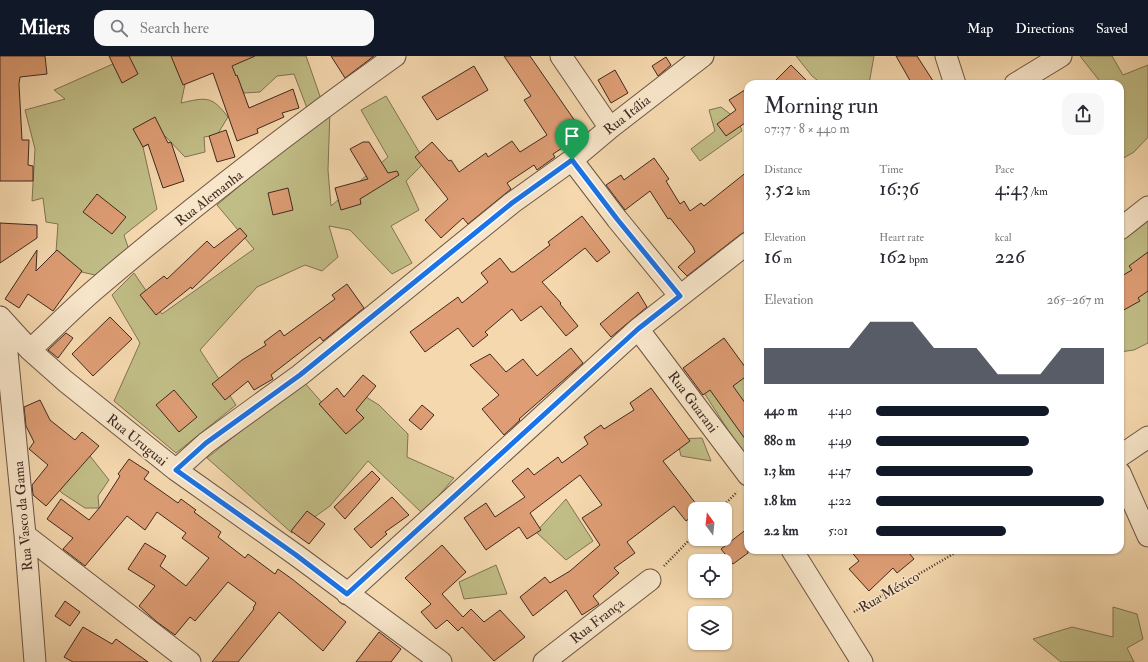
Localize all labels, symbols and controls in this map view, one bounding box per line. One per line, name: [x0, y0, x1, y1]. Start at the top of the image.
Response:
search box: [94, 10, 374, 46]
text: Milers: [20, 16, 70, 40]
icon: search: [108, 17, 130, 39]
text: Search here: [140, 19, 209, 38]
text: Map: [967, 20, 993, 37]
text: Directions: [1015, 20, 1074, 37]
text: Saved: [1096, 20, 1128, 37]
street label: Rua Itália: [600, 91, 654, 139]
text: Morning run: [764, 92, 879, 120]
button: share: [1062, 93, 1104, 135]
pin: [555, 119, 589, 160]
text: 07:37 · 8 × 440 m: [764, 121, 850, 137]
icon: arrive: [561, 125, 583, 147]
text: Distance: [764, 163, 802, 176]
text: Time: [879, 163, 903, 176]
text: Pace: [995, 163, 1014, 176]
street label: Rua Alemanha: [172, 166, 246, 230]
text: 3.52: [764, 176, 794, 201]
text: 16:36: [879, 176, 919, 201]
text: 4:43: [995, 176, 1029, 201]
text: km: [794, 185, 810, 198]
text: /km: [1029, 185, 1048, 198]
text: Elevation: [764, 231, 806, 244]
text: Heart rate: [879, 231, 924, 244]
text: kcal: [995, 231, 1012, 244]
text: 16: [764, 244, 781, 269]
text: 162: [879, 244, 907, 269]
text: 226: [995, 244, 1025, 269]
text: m: [781, 253, 792, 266]
text: bpm: [907, 253, 928, 266]
text: Elevation: [764, 292, 814, 308]
text: 265–267 m: [1047, 292, 1104, 308]
street label: Rua Guarani: [664, 368, 722, 436]
text: 440 m: [764, 403, 798, 419]
text: 4:40: [828, 403, 852, 419]
street label: Rua Uruguai: [103, 410, 171, 470]
text: 880 m: [764, 433, 796, 449]
text: 4:49: [828, 433, 852, 449]
street label: Rua Vasco da Gama: [10, 460, 36, 572]
text: 1.3 km: [764, 463, 795, 479]
text: 4:47: [828, 463, 851, 479]
text: 1.8 km: [764, 493, 796, 509]
text: 4:22: [828, 493, 851, 509]
north arrow: [688, 502, 732, 546]
map controls: [688, 502, 732, 650]
text: 2.2 km: [764, 523, 799, 539]
text: 5:01: [828, 523, 848, 539]
button: locate: [688, 554, 732, 598]
street label: Rua México: [856, 568, 923, 616]
street label: Rua França: [567, 595, 628, 647]
button: layers: [688, 606, 732, 650]

